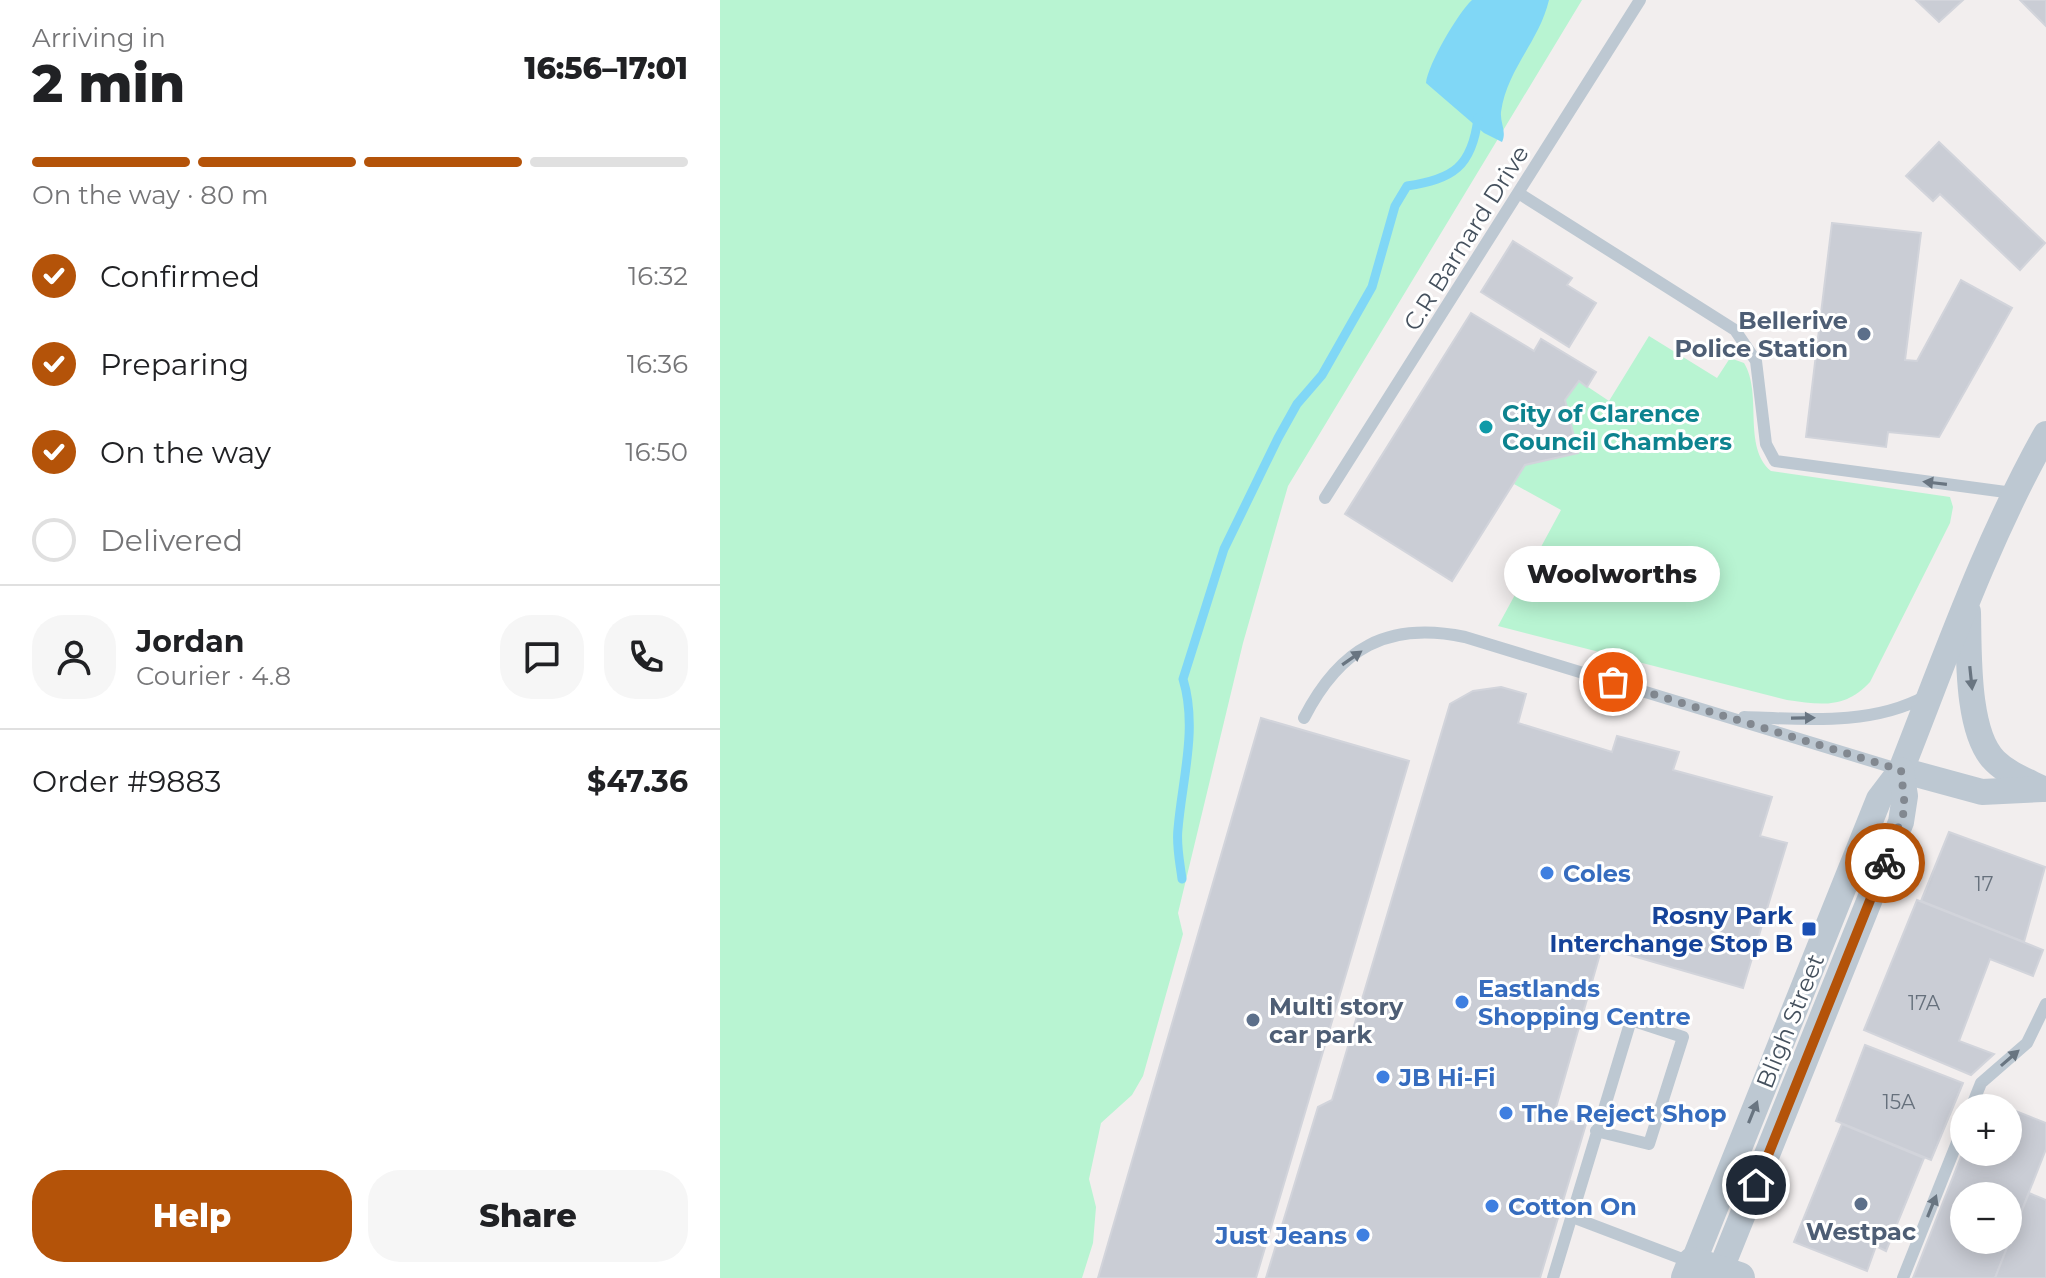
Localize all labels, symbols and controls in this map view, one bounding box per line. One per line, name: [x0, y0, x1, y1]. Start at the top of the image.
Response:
text: Arriving in: [32, 22, 166, 54]
text: 16:56–17:01: [524, 50, 688, 87]
text: 2 min: [32, 52, 185, 115]
street label: C.R Barnard Drive: [1397, 140, 1535, 336]
text: On the way · 80 m: [32, 179, 269, 211]
icon: check: [32, 254, 76, 298]
text: Confirmed: [100, 258, 260, 295]
text: 16:32: [628, 260, 688, 292]
place label: Bellerive Police Station: [1674, 306, 1848, 363]
marker: Bellerive Police Station: [1855, 325, 1873, 343]
icon: check: [32, 342, 76, 386]
text: Preparing: [100, 346, 249, 383]
text: 16:36: [627, 348, 688, 380]
place label: City of Clarence Council Chambers: [1502, 399, 1732, 456]
marker: City of Clarence Council Chambers: [1477, 418, 1495, 436]
icon: check: [32, 430, 76, 474]
text: On the way: [100, 434, 271, 471]
text: 16:50: [625, 436, 688, 468]
one-way arrow: [1922, 477, 1947, 490]
text: Delivered: [100, 522, 243, 559]
callout: Woolworths: [1505, 546, 1721, 602]
text: Woolworths: [1527, 558, 1697, 590]
button: person: [32, 615, 116, 699]
button: chat: [500, 615, 584, 699]
button: phone: [604, 615, 688, 699]
text: Jordan: [136, 623, 245, 660]
pin: [1579, 648, 1647, 716]
one-way arrow: [1341, 651, 1362, 666]
text: Courier · 4.8: [136, 660, 291, 692]
icon: bag: [1591, 660, 1635, 704]
one-way arrow: [1965, 666, 1978, 691]
one-way arrow: [1791, 712, 1816, 724]
text: Order #9883: [32, 763, 222, 800]
text: $47.36: [587, 763, 688, 800]
courier: [1845, 823, 1925, 903]
icon: bike: [1863, 841, 1907, 885]
place label: Coles: [1563, 859, 1631, 888]
marker: Coles: [1538, 864, 1556, 882]
house number: 17: [1975, 872, 1994, 896]
place label: Rosny Park Interchange Stop B: [1550, 901, 1793, 958]
marker: Rosny Park Interchange Stop B: [1800, 920, 1818, 938]
street label: Bligh Street: [1750, 949, 1830, 1093]
place label: Eastlands Shopping Centre: [1478, 974, 1691, 1031]
house number: 17A: [1908, 991, 1941, 1015]
place label: Multi story car park: [1269, 992, 1404, 1049]
marker: Eastlands Shopping Centre: [1453, 993, 1471, 1011]
marker: Multi story car park: [1244, 1011, 1262, 1029]
one-way arrow: [2000, 1050, 2020, 1067]
place label: JB Hi-Fi: [1398, 1063, 1496, 1092]
marker: JB Hi-Fi: [1374, 1068, 1392, 1086]
house number: 15A: [1883, 1090, 1916, 1114]
map controls: [1950, 1094, 2022, 1254]
button: +: [1950, 1094, 2022, 1166]
place label: The Reject Shop: [1522, 1099, 1726, 1128]
one-way arrow: [1747, 1100, 1760, 1124]
marker: The Reject Shop: [1497, 1104, 1515, 1122]
pin: [1722, 1151, 1790, 1219]
icon: home: [1734, 1163, 1778, 1207]
button: Help: [32, 1170, 352, 1262]
button: Share: [368, 1170, 688, 1262]
button: −: [1950, 1182, 2022, 1254]
place label: Cotton On: [1508, 1192, 1637, 1221]
one-way arrow: [1926, 1194, 1939, 1218]
marker: Westpac: [1852, 1195, 1870, 1213]
marker: Cotton On: [1483, 1197, 1501, 1215]
place label: Westpac: [1806, 1217, 1916, 1246]
place label: Just Jeans: [1215, 1221, 1347, 1250]
marker: Just Jeans: [1354, 1226, 1372, 1244]

